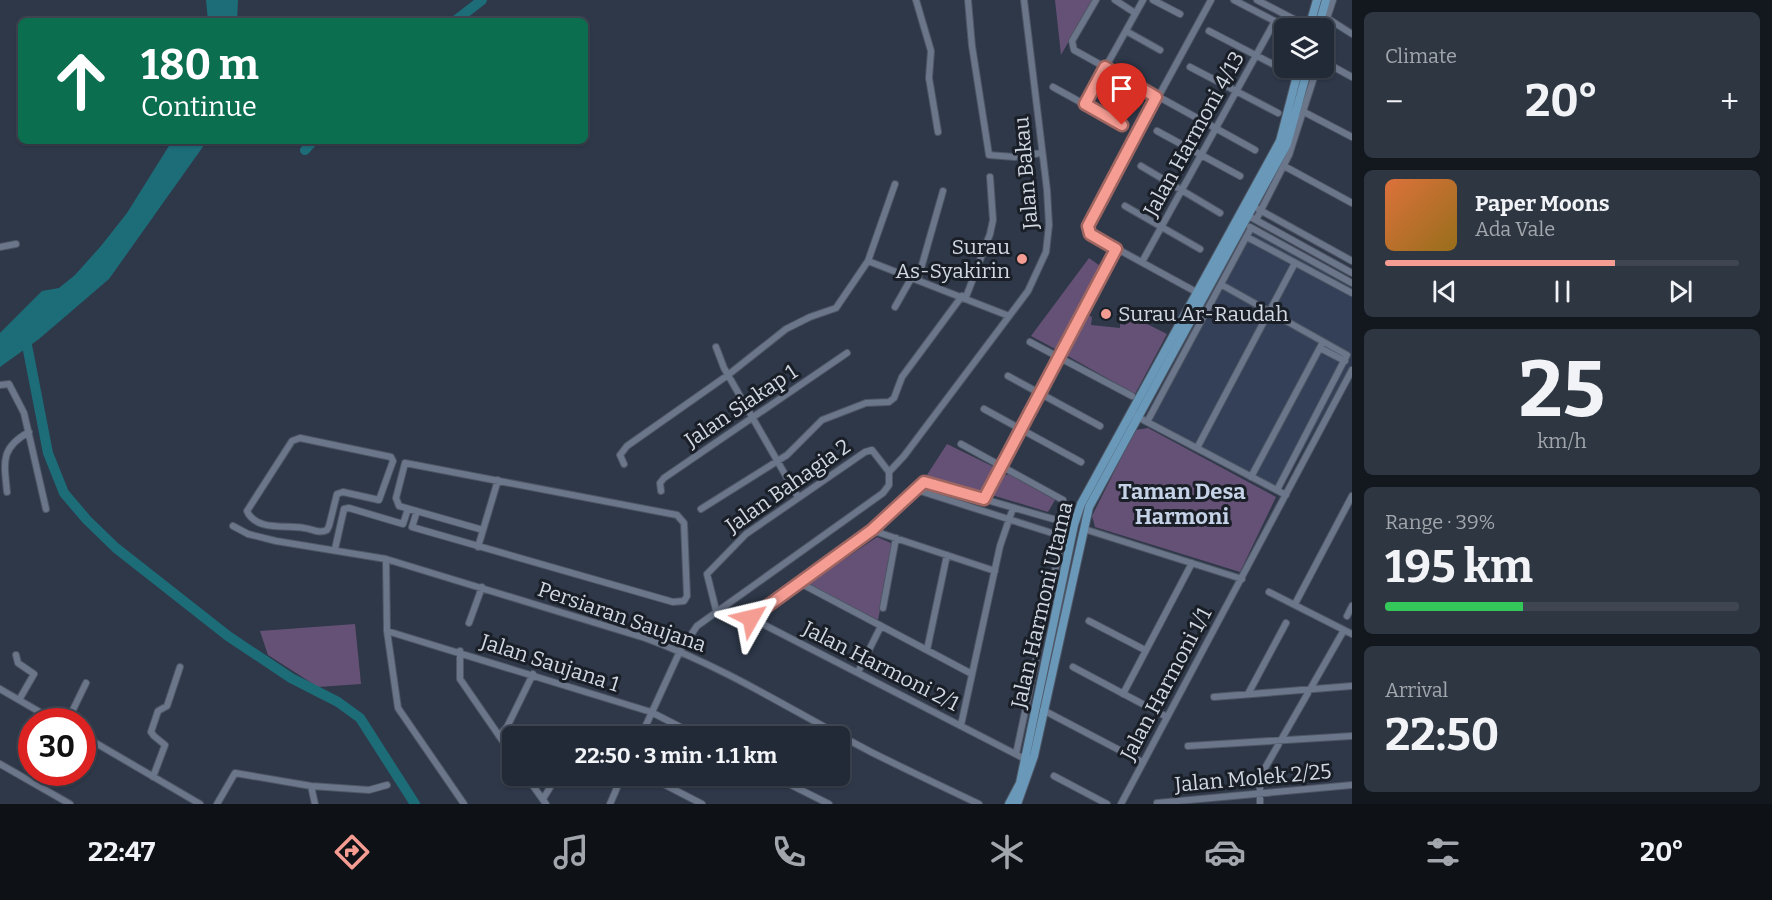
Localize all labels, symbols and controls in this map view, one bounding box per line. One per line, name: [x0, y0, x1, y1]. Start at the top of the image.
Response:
map controls: [1274, 18, 1334, 78]
button: layers: [1274, 18, 1334, 78]
text: 180 m: [141, 40, 259, 90]
icon: ahead: [42, 42, 120, 120]
text: Climate: [1385, 44, 1457, 68]
street label: Jalan Harmoni 4/13: [1137, 47, 1250, 222]
pin: [1096, 63, 1147, 125]
icon: arrive: [1105, 72, 1138, 105]
text: 20°: [1525, 74, 1598, 128]
text: −: [1385, 82, 1403, 122]
text: +: [1720, 82, 1739, 122]
text: Continue: [141, 91, 257, 123]
street label: Jalan Bakau: [1008, 116, 1044, 231]
text: Paper Moons: [1475, 190, 1610, 217]
text: Ada Vale: [1475, 217, 1555, 241]
place label: Surau As-Syakirin: [895, 234, 1010, 284]
marker: Surau As-Syakirin: [1015, 252, 1029, 266]
icon: previous: [1428, 275, 1461, 308]
icon: pause: [1546, 275, 1579, 308]
icon: next: [1664, 275, 1697, 308]
place label: Surau Ar-Raudah: [1118, 301, 1289, 327]
marker: Surau Ar-Raudah: [1099, 307, 1113, 321]
text: 25: [1519, 343, 1605, 437]
street label: Jalan Siakap 1: [679, 359, 803, 454]
text: km/h: [1537, 429, 1587, 453]
street label: Jalan Bahagia 2: [720, 433, 855, 539]
district label: Taman Desa Harmoni: [1118, 478, 1246, 530]
street label: Jalan Harmoni Utama: [1005, 499, 1079, 712]
text: Range · 39%: [1385, 510, 1496, 534]
text: 195 km: [1385, 540, 1533, 594]
street label: Persiaran Saujana: [534, 576, 710, 658]
position arrow: [719, 586, 783, 650]
street label: Jalan Harmoni 1/1: [1114, 603, 1217, 766]
street label: Jalan Harmoni 2/1: [798, 615, 964, 717]
street label: Jalan Saujana 1: [477, 628, 623, 698]
text: Arrival: [1385, 678, 1448, 702]
speed limit sign: 30: [18, 708, 96, 786]
text: 22:50: [1385, 708, 1499, 762]
text: 22:50 · 3 min · 1.1 km: [575, 742, 777, 769]
street label: Jalan Molek 2/25: [1172, 758, 1333, 798]
icon: directions: [331, 831, 373, 873]
icon: music: [550, 831, 592, 873]
icon: phone: [768, 831, 810, 873]
icon: climate: [986, 831, 1028, 873]
icon: car: [1204, 831, 1246, 873]
icon: filters: [1422, 831, 1464, 873]
text: 22:47: [88, 836, 155, 868]
text: 20°: [1640, 836, 1684, 868]

